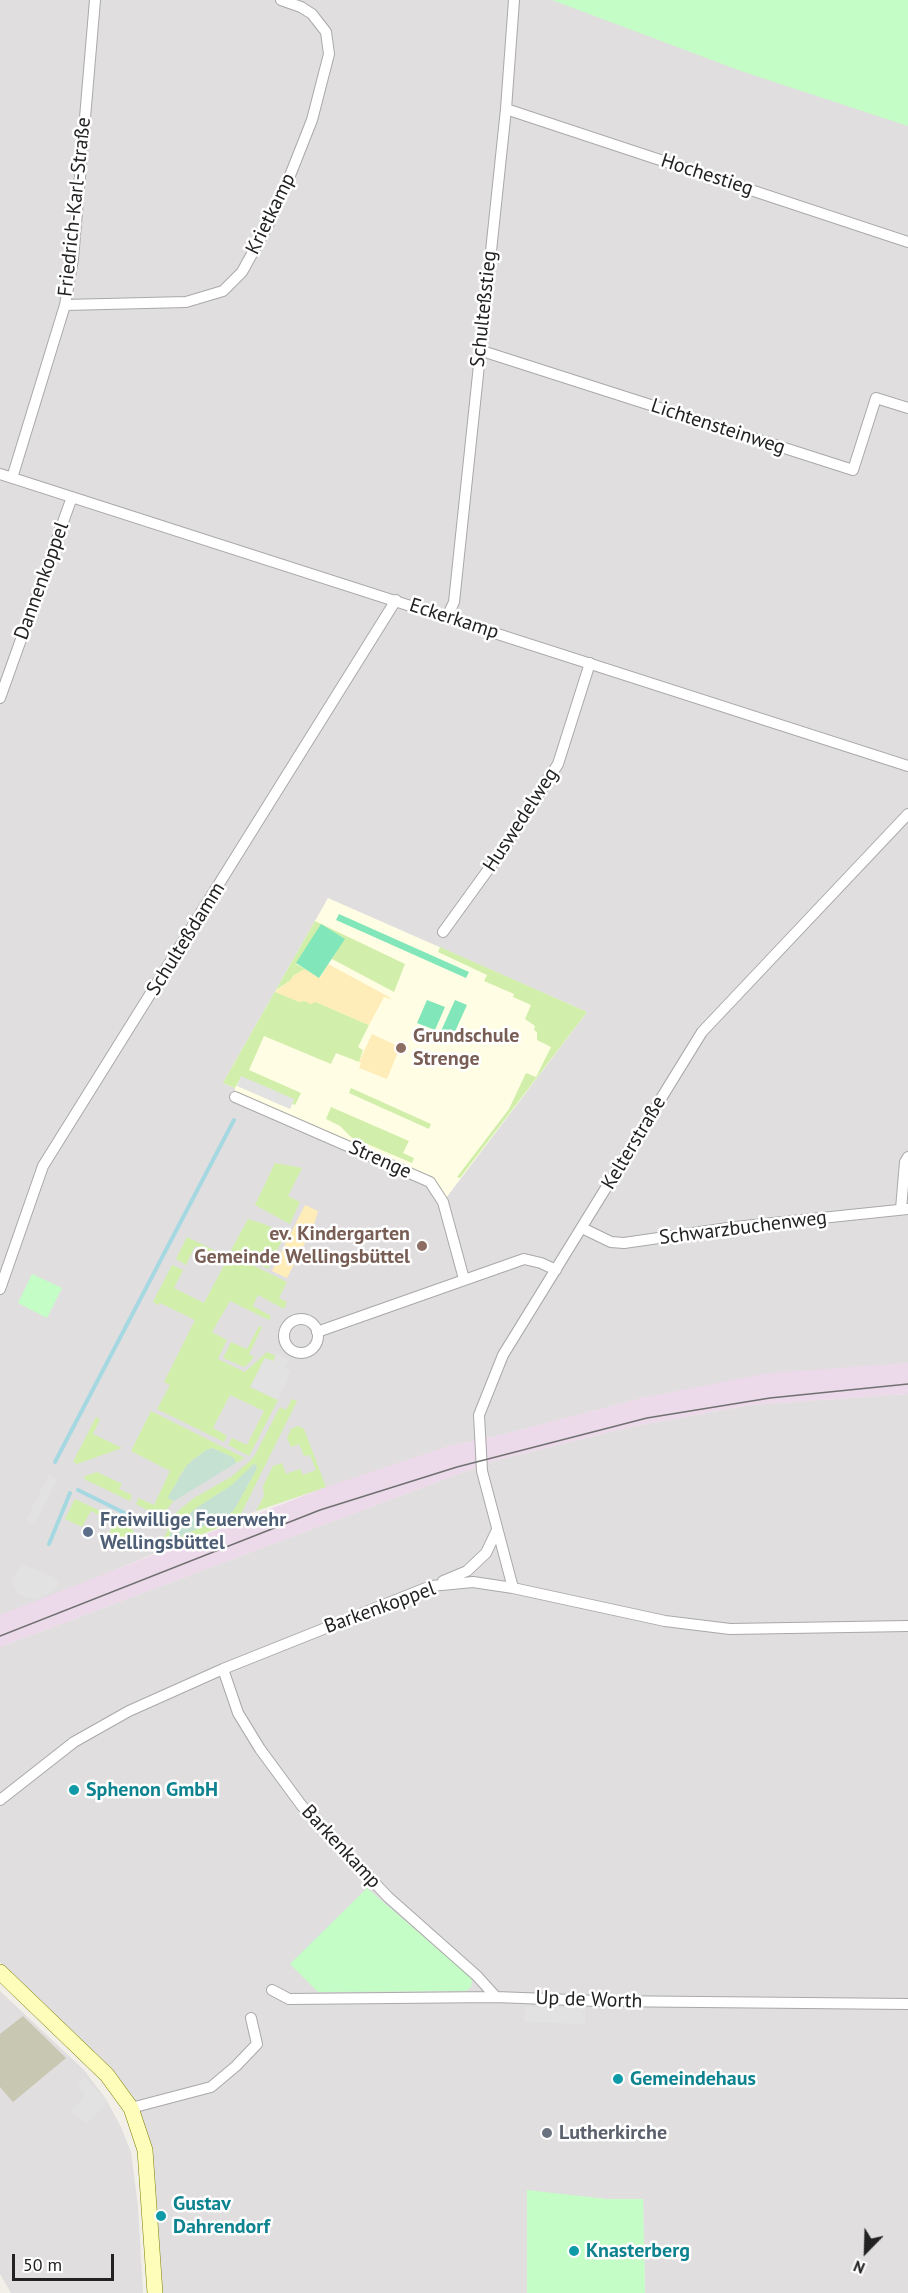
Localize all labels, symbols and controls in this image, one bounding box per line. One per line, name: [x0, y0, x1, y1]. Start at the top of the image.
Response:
street label: Friedrich-Karl-Straße: [54, 116, 96, 298]
street label: Hochestieg: [658, 149, 756, 201]
street label: Krietkamp: [241, 170, 301, 258]
street label: Schulteßstieg: [466, 250, 502, 368]
street label: Lichtensteinweg: [648, 394, 788, 460]
street label: Dannenkoppel: [10, 519, 74, 643]
street label: Eckerkamp: [406, 593, 502, 645]
street label: Huswedelweg: [478, 763, 564, 877]
street label: Schulteßdamm: [142, 878, 230, 1000]
place label: Grundschule Strenge: [413, 1024, 519, 1071]
marker: Grundschule Strenge: [394, 1041, 408, 1055]
street label: Kelterstraße: [597, 1092, 671, 1194]
street label: Strenge: [345, 1136, 415, 1184]
street label: Schwarzbuchenweg: [658, 1206, 828, 1250]
place label: ev. Kindergarten Gemeinde Wellingsbüttel: [194, 1222, 410, 1269]
marker: ev. Kindergarten Gemeinde Wellingsbüttel: [415, 1239, 429, 1253]
place label: Freiwillige Feuerwehr Wellingsbüttel: [100, 1508, 286, 1555]
marker: Freiwillige Feuerwehr Wellingsbüttel: [81, 1525, 95, 1539]
street label: Barkenkoppel: [321, 1577, 439, 1639]
place label: Sphenon GmbH: [86, 1778, 218, 1802]
marker: Sphenon GmbH: [67, 1783, 81, 1797]
street label: Barkenkamp: [296, 1800, 386, 1894]
street label: Up de Worth: [535, 1986, 643, 2014]
place label: Gemeindehaus: [630, 2067, 756, 2091]
marker: Gemeindehaus: [611, 2072, 625, 2086]
place label: Lutherkirche: [559, 2121, 667, 2145]
marker: Lutherkirche: [540, 2126, 554, 2140]
place label: Gustav Dahrendorf: [173, 2192, 270, 2239]
marker: Gustav Dahrendorf: [154, 2209, 168, 2223]
north arrow: [836, 2221, 896, 2281]
place label: Knasterberg: [586, 2239, 690, 2263]
scale bar: [15, 2242, 117, 2280]
marker: Knasterberg: [567, 2244, 581, 2258]
text: 50 m: [23, 2253, 62, 2276]
text: N: [850, 2256, 868, 2279]

